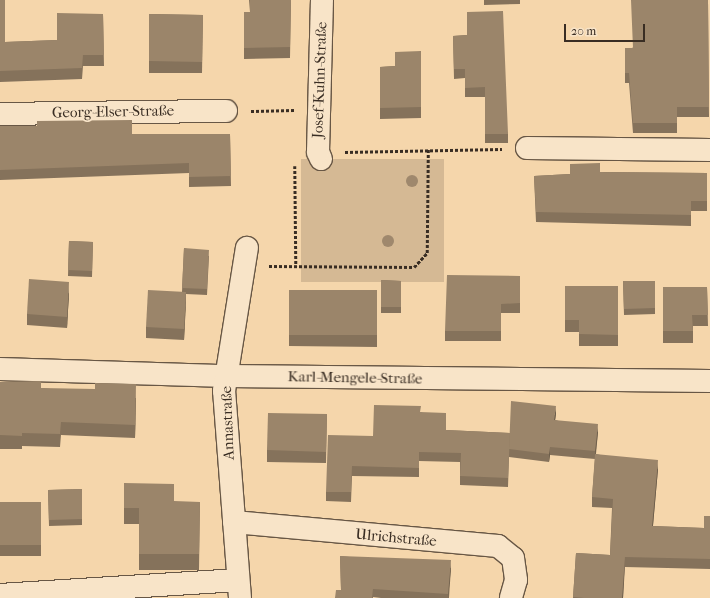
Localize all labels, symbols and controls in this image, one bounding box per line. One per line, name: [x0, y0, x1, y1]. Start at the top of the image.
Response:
scale bar: [566, 16, 647, 42]
street label: Josef-Kuhn-Straße: [309, 21, 331, 139]
text: 20 m: [571, 24, 596, 38]
street label: Georg-Elser-Straße: [52, 102, 174, 122]
street label: Karl-Mengele-Straße: [287, 368, 423, 388]
street label: Annastraße: [218, 386, 238, 460]
street label: Ulrichstraße: [355, 525, 437, 551]

